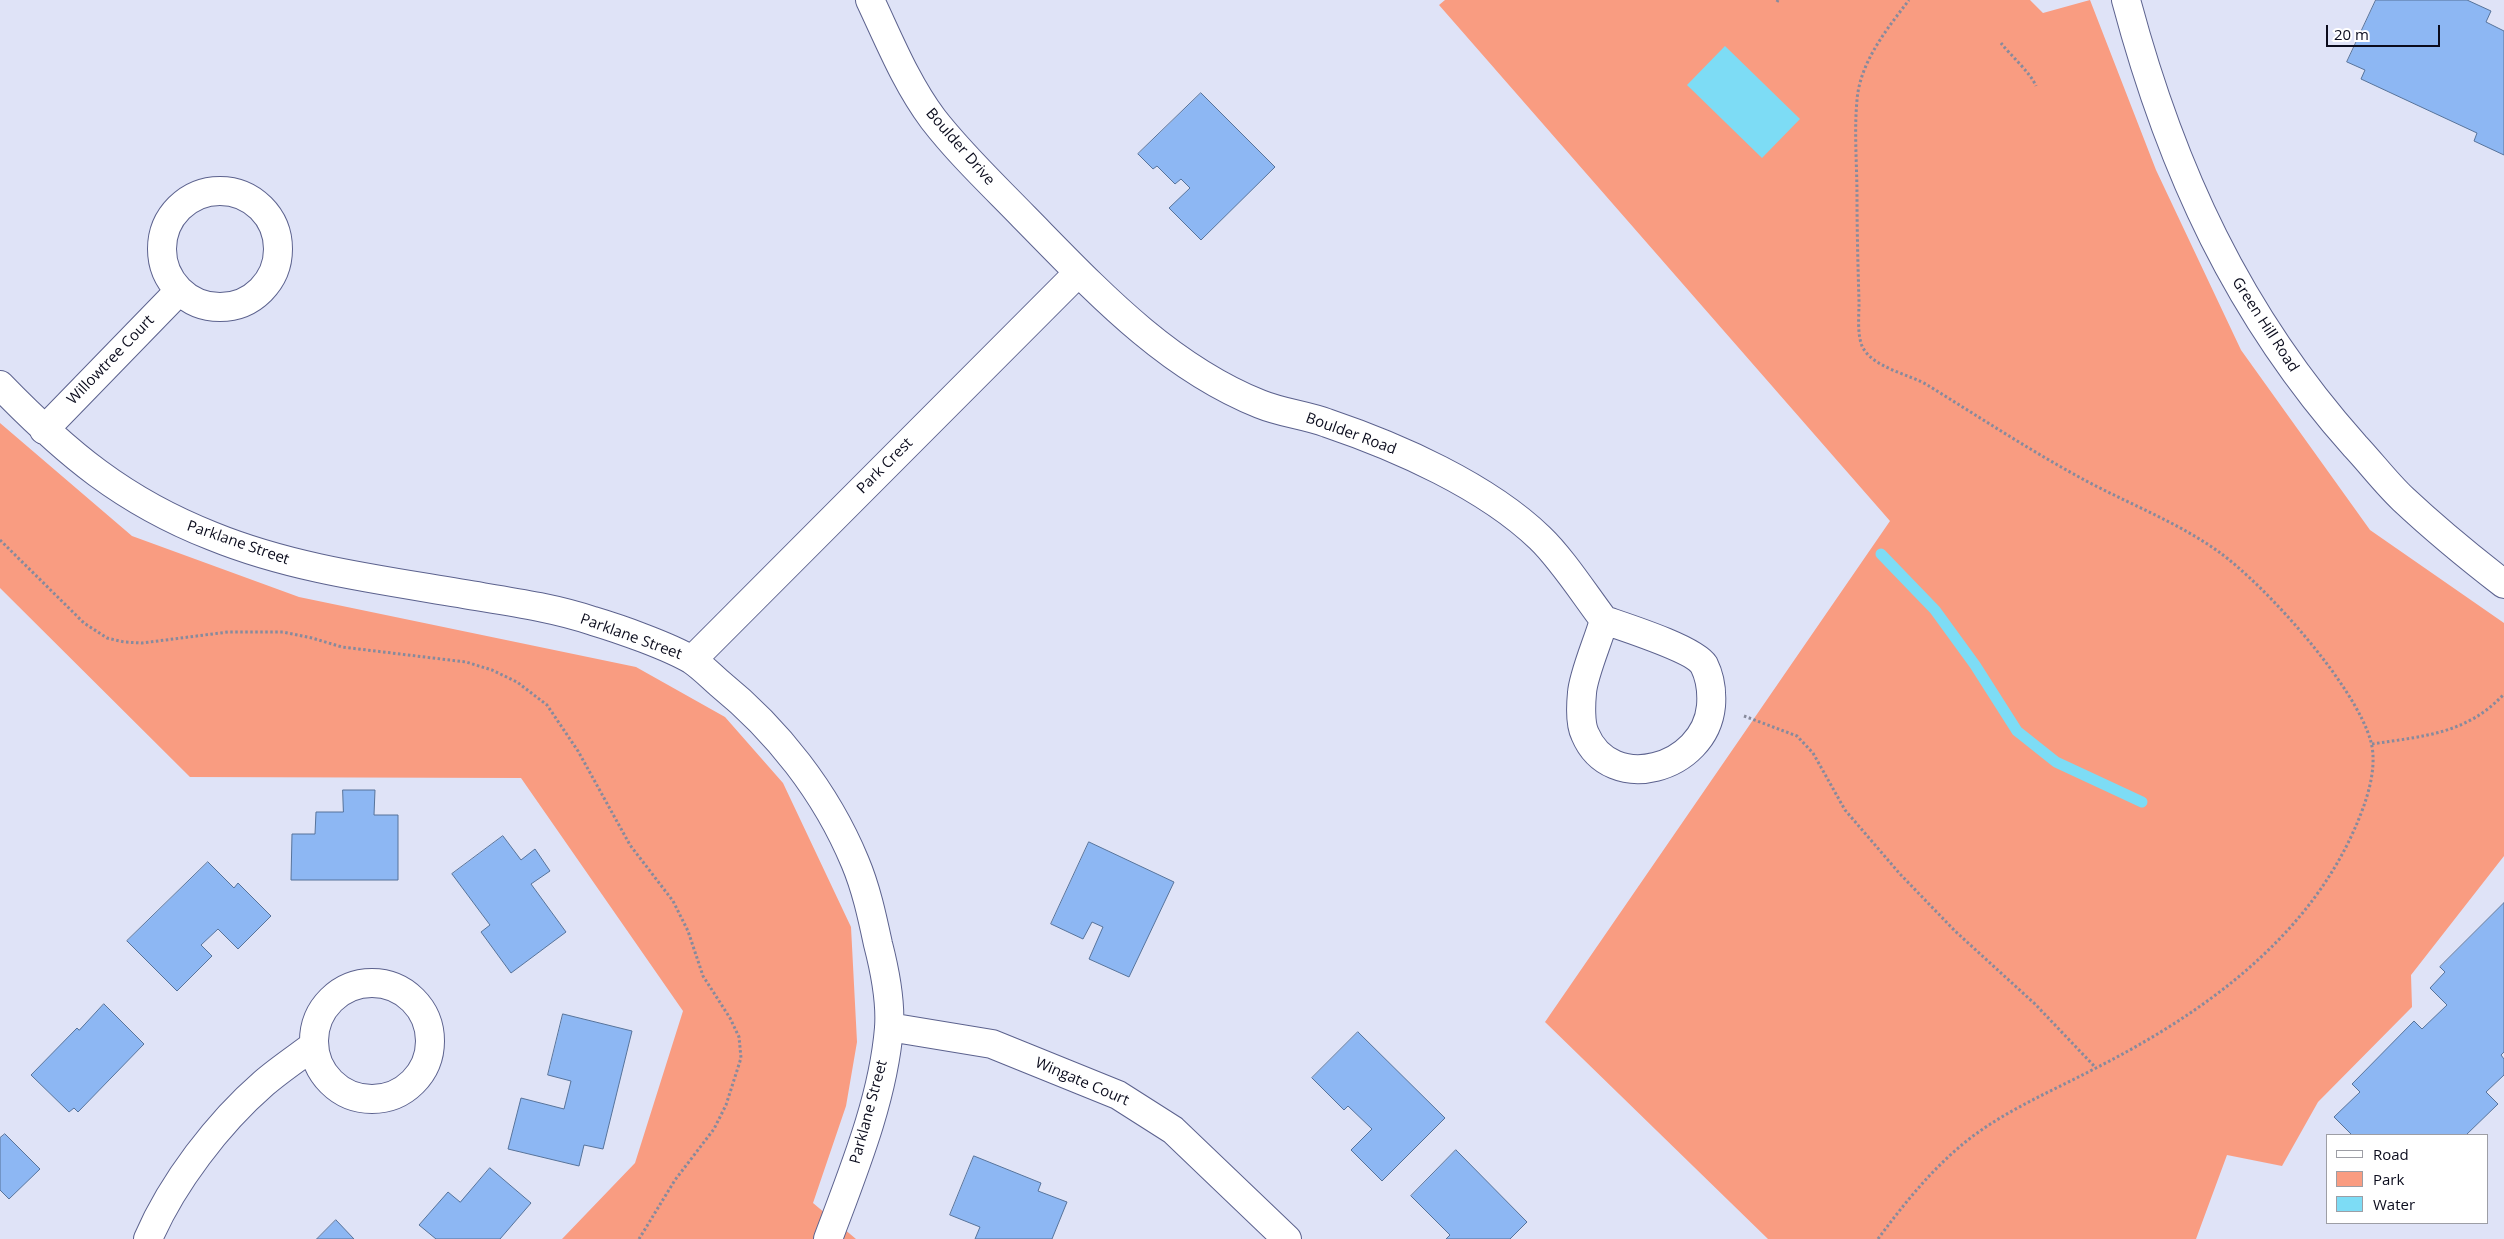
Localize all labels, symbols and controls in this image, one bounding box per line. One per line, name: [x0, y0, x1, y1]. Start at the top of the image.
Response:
scale bar: [2329, 15, 2443, 47]
text: 20 m: [2334, 24, 2369, 44]
street label: Boulder Drive: [922, 105, 998, 189]
street label: Green Hill Road: [2228, 274, 2302, 376]
street label: Willowtree Court: [64, 312, 158, 408]
street label: Boulder Road: [1303, 409, 1399, 459]
street label: Park Crest: [853, 434, 917, 498]
street label: Parklane Street: [185, 517, 291, 569]
street label: Parklane Street: [578, 610, 684, 664]
street label: Wingate Court: [1032, 1054, 1132, 1110]
street label: Parklane Street: [846, 1058, 892, 1166]
legend: [2326, 1134, 2489, 1224]
text: Road: [2373, 1144, 2409, 1164]
text: Park: [2373, 1169, 2404, 1189]
text: Water: [2373, 1194, 2415, 1214]

